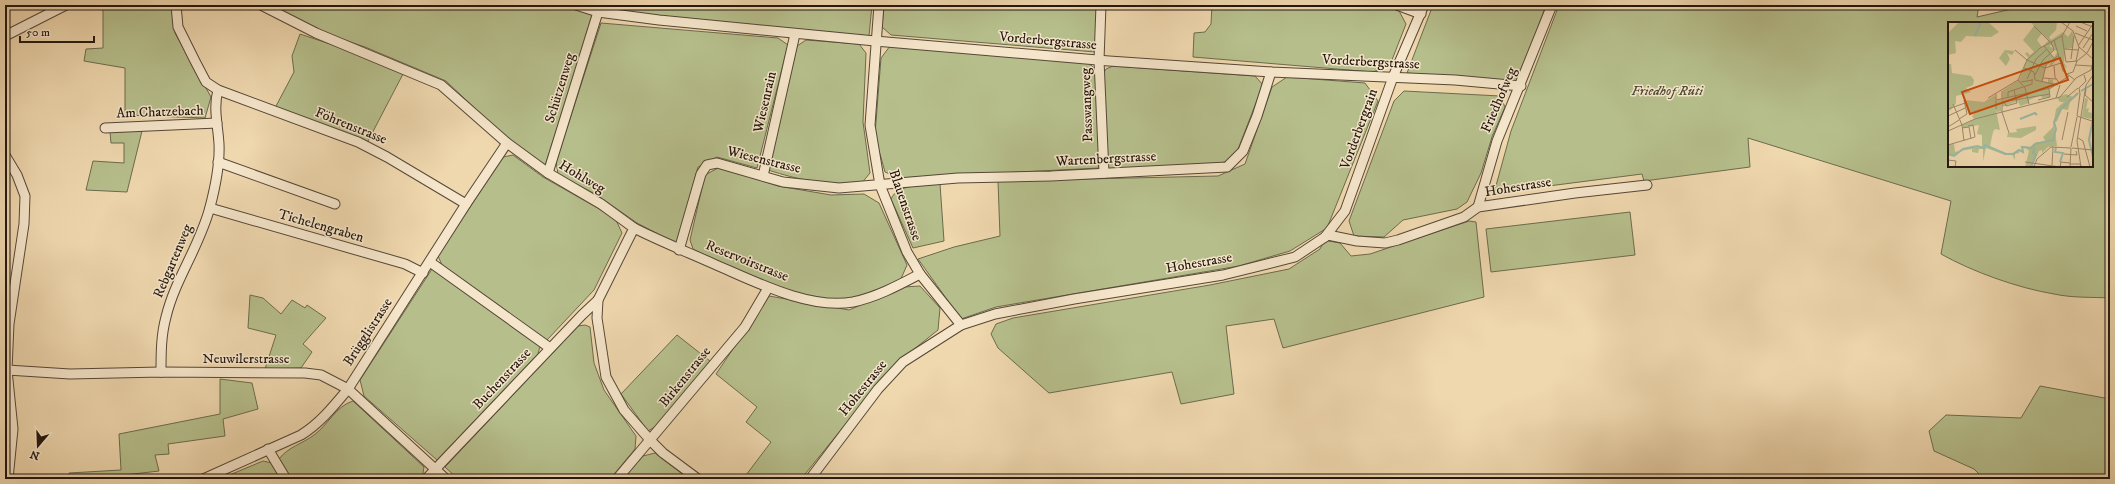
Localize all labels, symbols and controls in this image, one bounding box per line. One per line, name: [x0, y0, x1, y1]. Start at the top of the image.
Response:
scale bar: [20, 18, 94, 44]
inset map: [1948, 22, 2093, 167]
text: 50 m: [26, 25, 50, 40]
street label: Vorderbergstrasse: [997, 28, 1098, 54]
street label: Vorderbergstrasse: [1321, 50, 1421, 74]
street label: Schützenweg: [541, 51, 579, 125]
street label: Friedhofweg: [1477, 64, 1521, 136]
street label: Passwangweg: [1077, 67, 1097, 142]
street label: Wiesenrain: [749, 69, 781, 135]
park label: Friedhof Rüti: [1631, 82, 1704, 100]
street label: Vorderbergrain: [1336, 86, 1382, 173]
street label: Am Chatzebach: [116, 101, 205, 123]
street label: Föhrenstrasse: [312, 103, 390, 149]
street label: Wiesenstrasse: [724, 142, 803, 178]
street label: Wartenbergstrasse: [1054, 147, 1157, 171]
street label: Hohlweg: [555, 156, 609, 198]
street label: Blauenstrasse: [884, 167, 926, 243]
street label: Hohestrasse: [1484, 173, 1553, 201]
street label: Tichelengraben: [276, 205, 367, 247]
street label: Rebgartenweg: [149, 221, 197, 301]
street label: Reservoirstrasse: [703, 236, 791, 286]
street label: Hohestrasse: [1165, 248, 1234, 278]
street label: Brügglistrasse: [339, 294, 397, 369]
street label: Birkenstrasse: [655, 343, 715, 411]
street label: Buchenstrasse: [469, 344, 535, 413]
street label: Neuwilerstrasse: [203, 350, 290, 368]
street label: Hohestrasse: [835, 356, 891, 420]
north arrow: [18, 426, 58, 466]
text: N: [29, 446, 42, 463]

